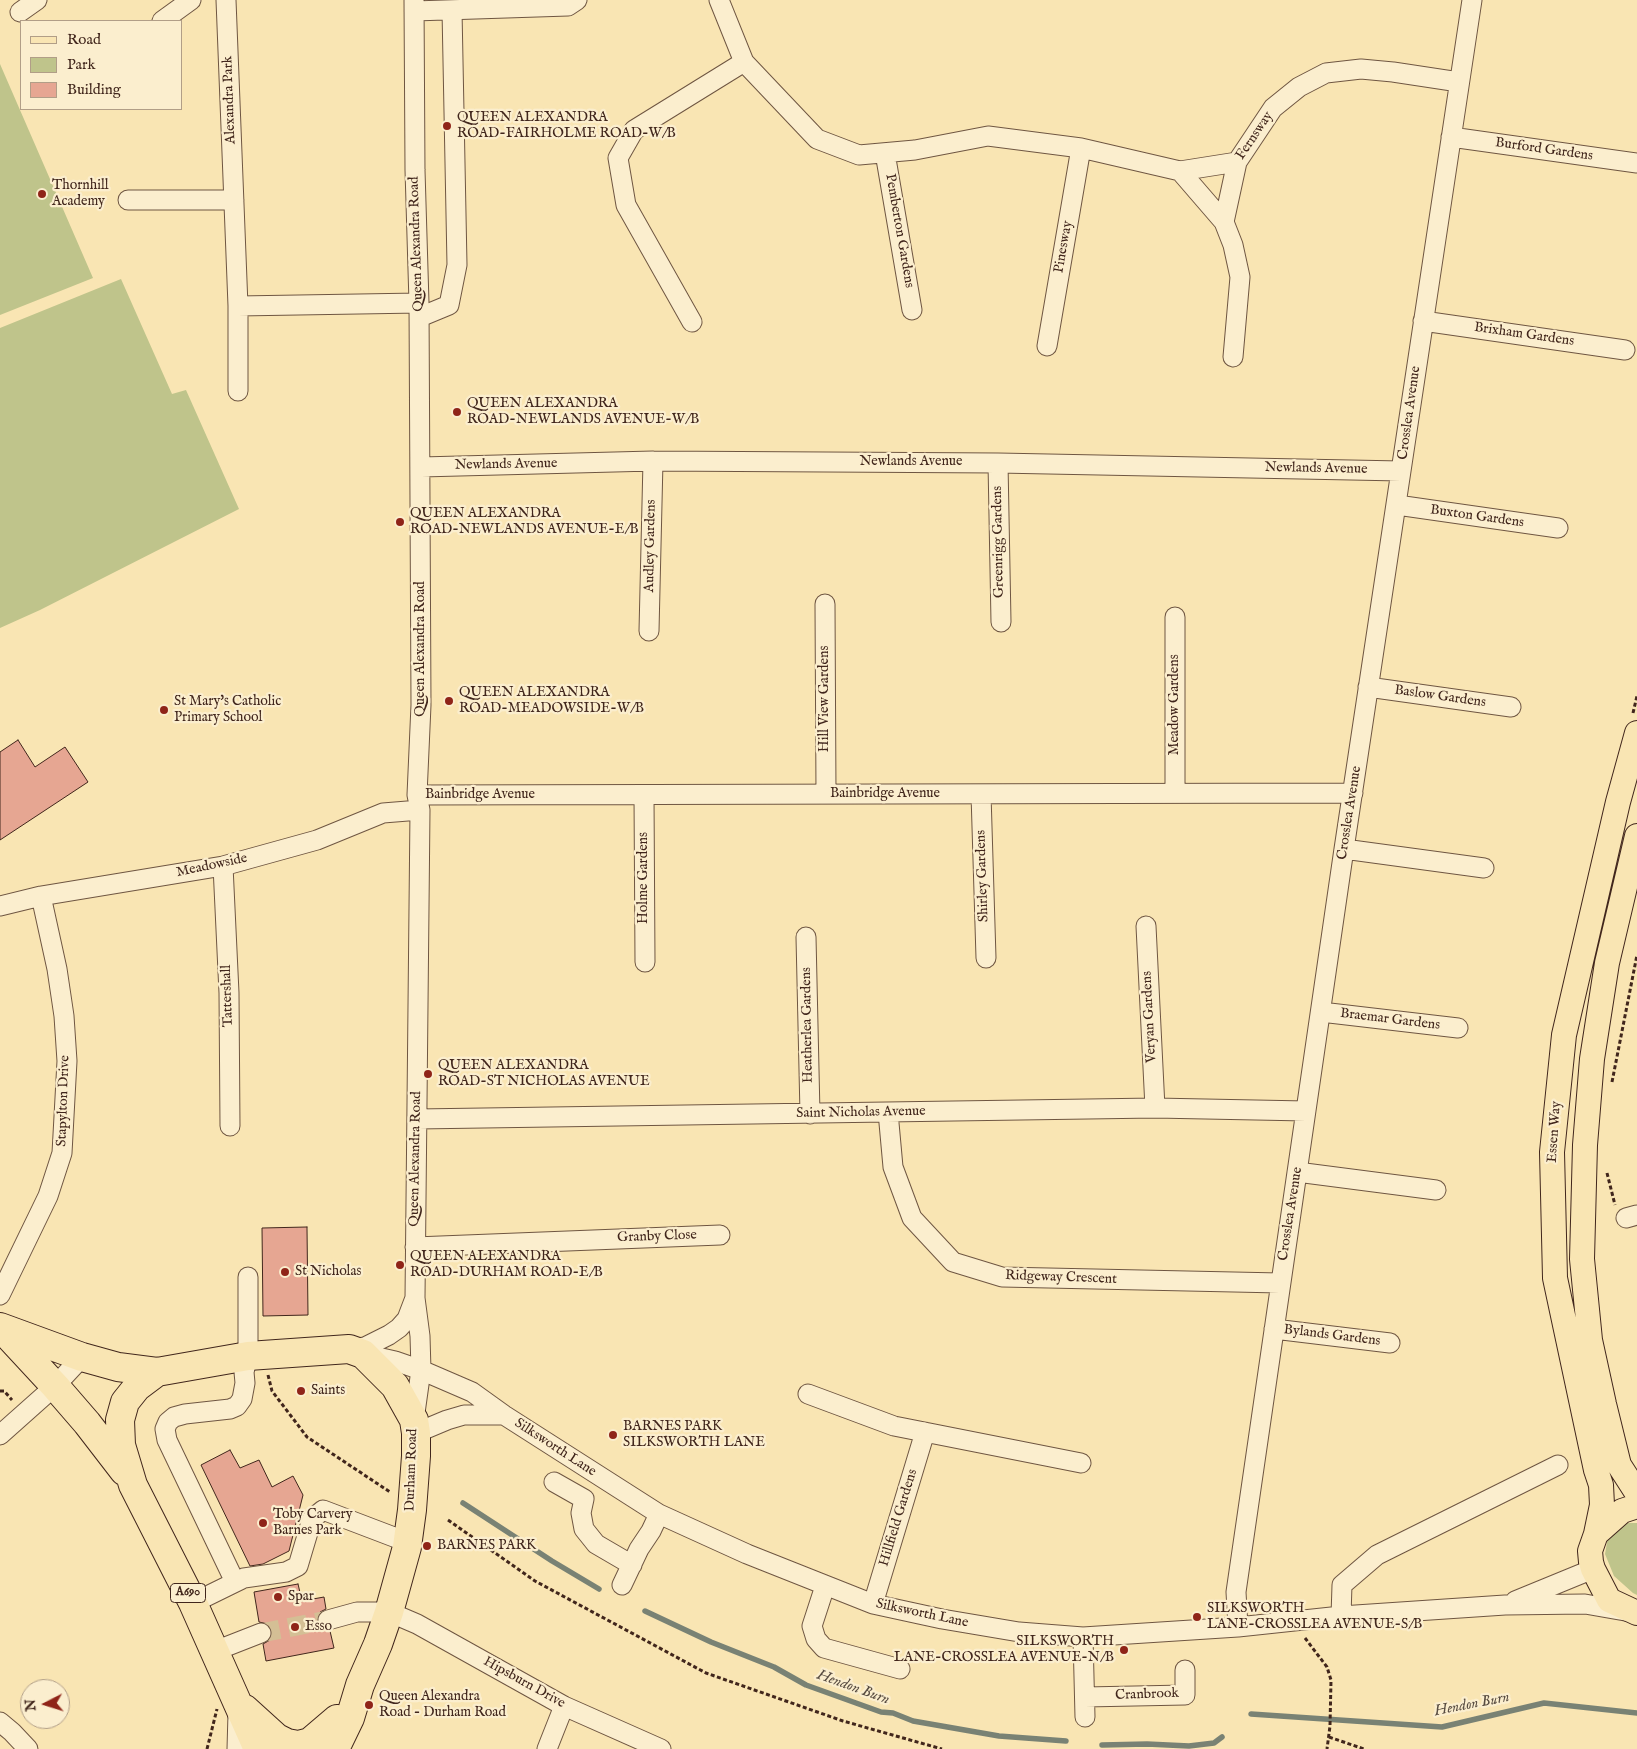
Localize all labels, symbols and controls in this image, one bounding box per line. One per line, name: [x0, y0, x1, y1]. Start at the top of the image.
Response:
legend: [20, 20, 182, 110]
text: Road: [67, 30, 101, 49]
text: Park: [67, 55, 96, 74]
street label: Alexandra Park: [220, 56, 240, 144]
text: Building: [67, 80, 121, 99]
street label: Fernsway: [1233, 109, 1277, 163]
place label: QUEEN ALEXANDRA ROAD-FAIRHOLME ROAD-W/B: [457, 110, 676, 142]
marker: QUEEN ALEXANDRA ROAD-FAIRHOLME ROAD-W/B: [441, 120, 453, 132]
street label: Burford Gardens: [1494, 135, 1594, 165]
street label: Pemberton Gardens: [881, 173, 917, 289]
street label: Queen Alexandra Road: [406, 176, 428, 312]
place label: Thornhill Academy: [52, 178, 109, 210]
marker: Thornhill Academy: [36, 188, 48, 200]
street label: Pinesway: [1051, 220, 1077, 274]
street label: Brixham Gardens: [1473, 320, 1575, 350]
street label: Crosslea Avenue: [1395, 365, 1425, 461]
place label: QUEEN ALEXANDRA ROAD-NEWLANDS AVENUE-W/B: [467, 396, 699, 428]
marker: QUEEN ALEXANDRA ROAD-NEWLANDS AVENUE-W/B: [451, 406, 463, 418]
street label: Newlands Avenue: [860, 454, 962, 470]
street label: Newlands Avenue: [454, 456, 558, 474]
street label: Newlands Avenue: [1264, 460, 1368, 478]
street label: Greenrigg Gardens: [990, 486, 1008, 598]
street label: Audley Gardens: [642, 499, 660, 593]
street label: Buxton Gardens: [1429, 502, 1525, 532]
place label: QUEEN ALEXANDRA ROAD-NEWLANDS AVENUE-E/B: [410, 506, 638, 538]
marker: QUEEN ALEXANDRA ROAD-NEWLANDS AVENUE-E/B: [394, 516, 406, 528]
street label: Queen Alexandra Road: [413, 581, 429, 717]
street label: Hill View Gardens: [817, 646, 833, 752]
street label: Meadow Gardens: [1167, 654, 1183, 756]
street label: Baslow Gardens: [1393, 682, 1487, 712]
place label: QUEEN ALEXANDRA ROAD-MEADOWSIDE-W/B: [459, 685, 644, 718]
place label: St Mary's Catholic Primary School: [174, 694, 281, 726]
marker: QUEEN ALEXANDRA ROAD-MEADOWSIDE-W/B: [443, 695, 455, 707]
marker: St Mary's Catholic Primary School: [158, 704, 170, 716]
street label: Crosslea Avenue: [1334, 765, 1366, 861]
street label: Bainbridge Avenue: [830, 786, 940, 802]
street label: Bainbridge Avenue: [425, 787, 535, 803]
street label: Shirley Gardens: [973, 830, 993, 922]
street label: Holme Gardens: [636, 832, 652, 924]
street label: Meadowside: [175, 850, 249, 882]
street label: Tattershall: [219, 964, 237, 1028]
street label: Heatherlea Gardens: [799, 967, 817, 1083]
street label: Veryan Gardens: [1139, 971, 1161, 1063]
street label: Braemar Gardens: [1339, 1006, 1441, 1034]
street label: Stapylton Drive: [54, 1055, 74, 1147]
place label: QUEEN ALEXANDRA ROAD-ST NICHOLAS AVENUE: [438, 1058, 650, 1090]
marker: QUEEN ALEXANDRA ROAD-ST NICHOLAS AVENUE: [422, 1068, 434, 1080]
street label: Queen Alexandra Road: [406, 1091, 426, 1227]
street label: Essen Way: [1544, 1101, 1566, 1163]
street label: Saint Nicholas Avenue: [796, 1103, 926, 1123]
street label: Crosslea Avenue: [1275, 1166, 1307, 1262]
street label: Granby Close: [617, 1227, 697, 1247]
place label: QUEEN ALEXANDRA ROAD-DURHAM ROAD-E/B: [410, 1249, 603, 1282]
marker: QUEEN ALEXANDRA ROAD-DURHAM ROAD-E/B: [394, 1259, 406, 1271]
place label: St Nicholas: [295, 1264, 361, 1280]
marker: St Nicholas: [279, 1266, 291, 1278]
street label: Ridgeway Crescent: [1005, 1268, 1117, 1288]
street label: Bylands Gardens: [1283, 1322, 1381, 1350]
place label: Saints: [311, 1383, 345, 1399]
marker: Saints: [295, 1385, 307, 1397]
street label: Silksworth Lane: [511, 1415, 599, 1481]
place label: BARNES PARK SILKSWORTH LANE: [623, 1419, 765, 1451]
street label: Durham Road: [402, 1428, 422, 1512]
marker: BARNES PARK SILKSWORTH LANE: [607, 1429, 619, 1441]
street label: Hillfield Gardens: [876, 1467, 922, 1569]
place label: Toby Carvery Barnes Park: [273, 1507, 353, 1540]
marker: Toby Carvery Barnes Park: [257, 1517, 269, 1529]
place label: BARNES PARK: [437, 1538, 536, 1554]
marker: BARNES PARK: [421, 1540, 433, 1552]
road number: A690: [170, 1584, 206, 1602]
place label: Spar: [288, 1589, 314, 1605]
marker: Spar: [272, 1591, 284, 1603]
street label: Silksworth Lane: [874, 1596, 970, 1632]
place label: SILKSWORTH LANE-CROSSLEA AVENUE-S/B: [1207, 1601, 1422, 1634]
marker: SILKSWORTH LANE-CROSSLEA AVENUE-S/B: [1191, 1611, 1203, 1623]
place label: Esso: [305, 1619, 332, 1635]
marker: Esso: [289, 1621, 301, 1633]
place label: SILKSWORTH LANE-CROSSLEA AVENUE-N/B: [894, 1634, 1114, 1666]
marker: SILKSWORTH LANE-CROSSLEA AVENUE-N/B: [1118, 1644, 1130, 1656]
street label: Hipsburn Drive: [480, 1654, 568, 1712]
water label: Hendon Burn: [814, 1667, 892, 1709]
north arrow: [20, 1679, 70, 1729]
street label: Cranbrook: [1115, 1685, 1179, 1705]
place label: Queen Alexandra Road - Durham Road: [379, 1689, 506, 1721]
water label: Hendon Burn: [1433, 1689, 1511, 1721]
text: N: [22, 1698, 41, 1712]
marker: Queen Alexandra Road - Durham Road: [363, 1699, 375, 1711]

